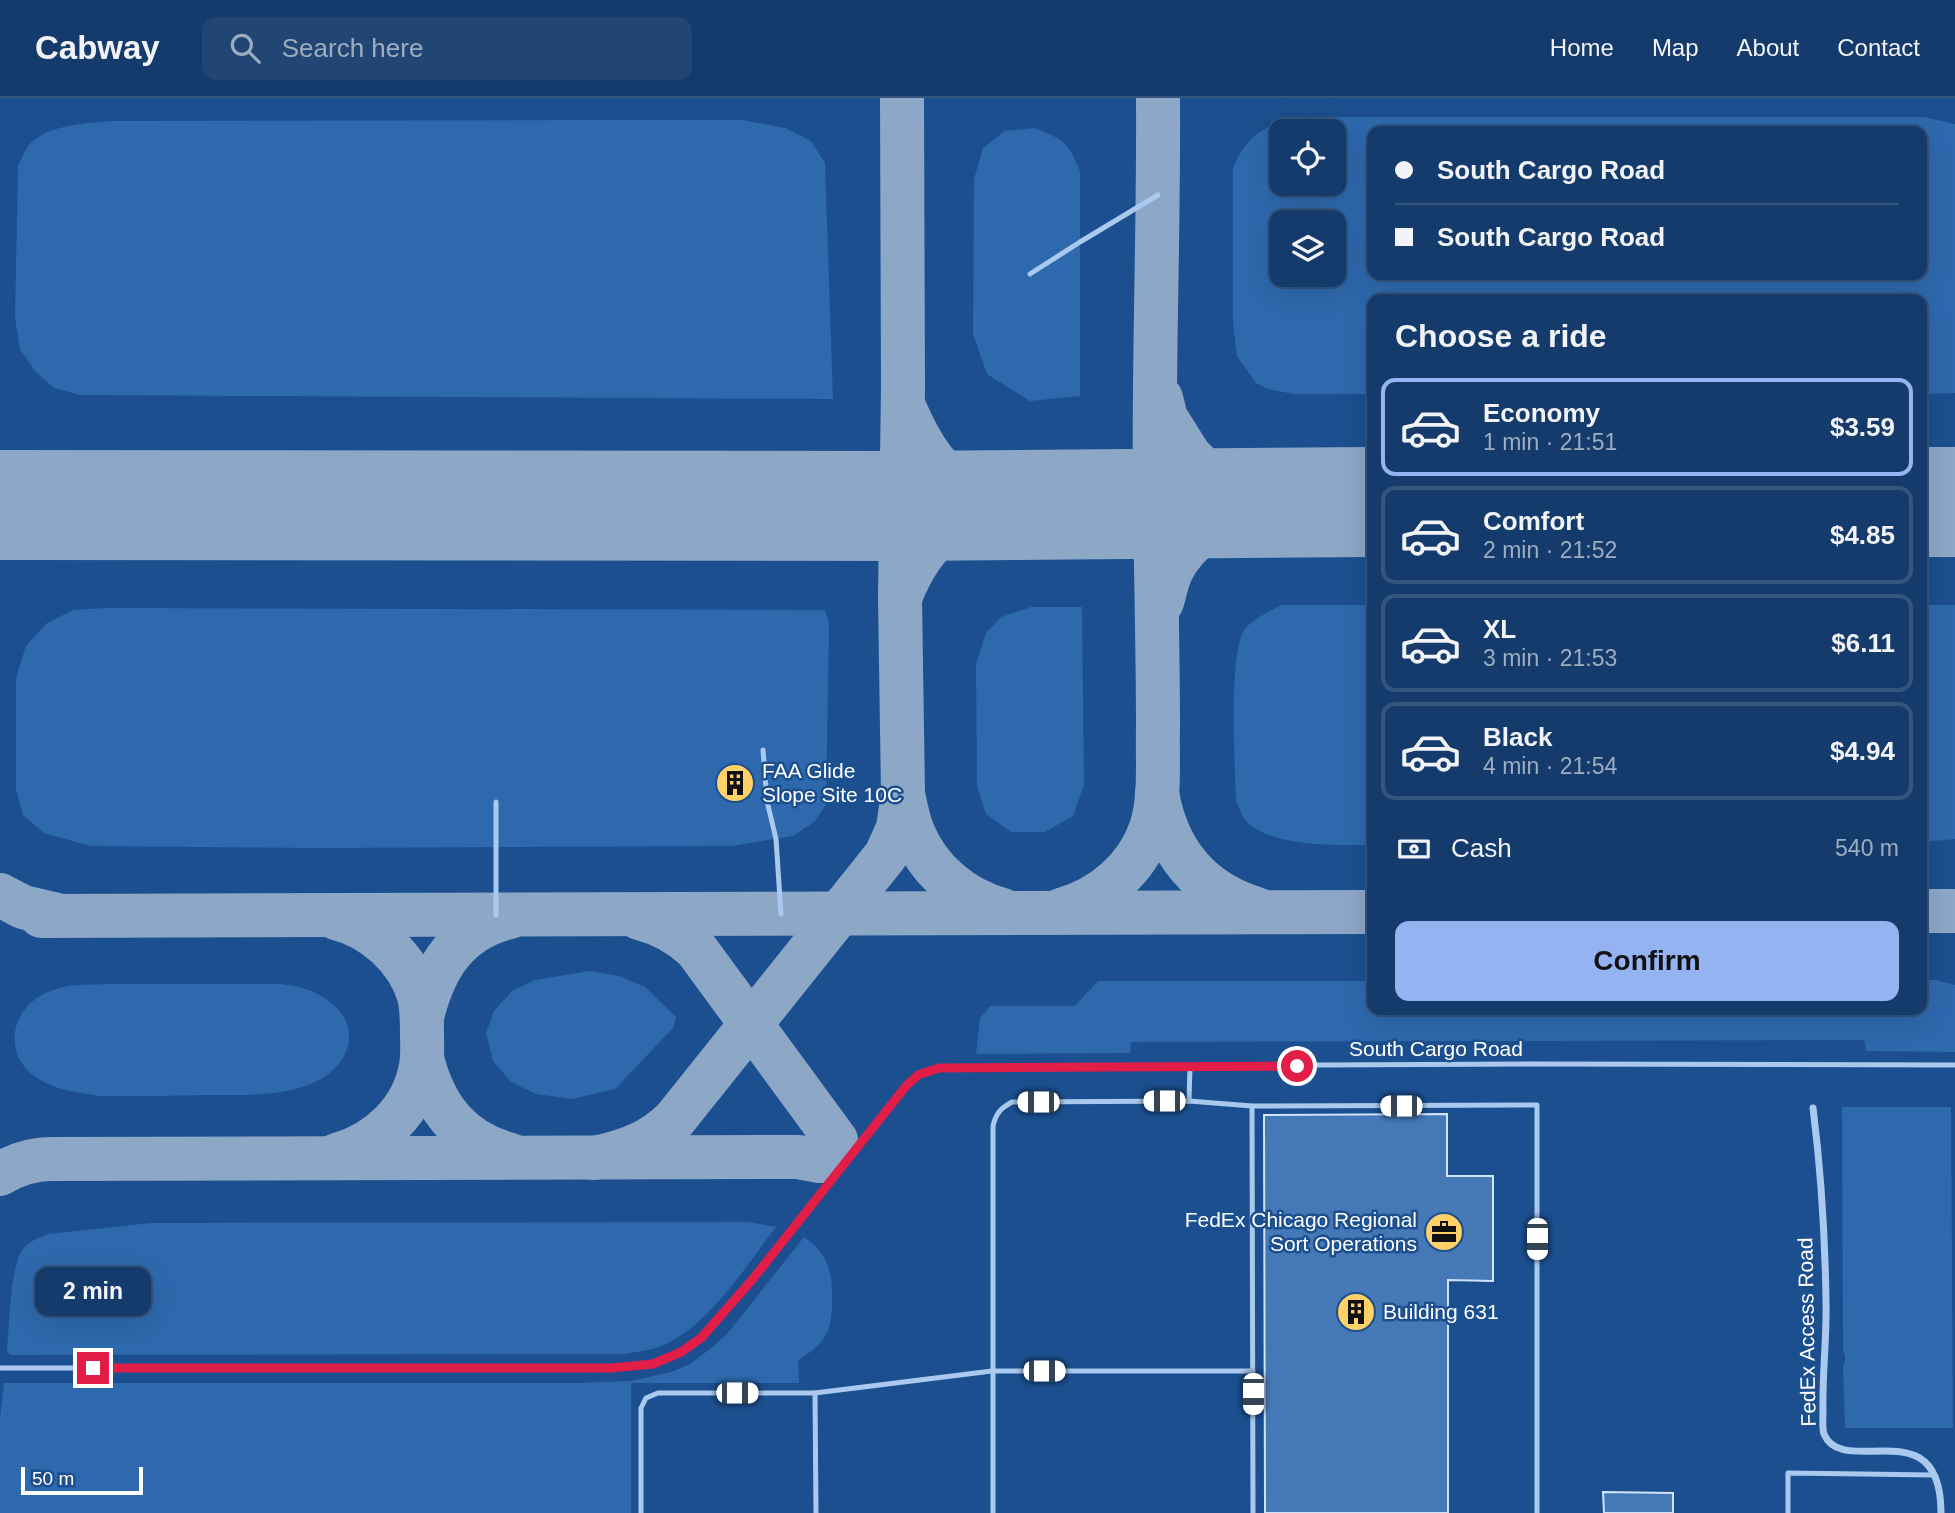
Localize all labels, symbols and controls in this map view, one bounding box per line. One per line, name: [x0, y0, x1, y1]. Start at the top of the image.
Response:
search box: [202, 17, 692, 80]
text: Cabway: [35, 29, 160, 66]
icon: search: [226, 29, 264, 67]
text: Search here: [282, 33, 423, 63]
text: Home: [1550, 34, 1614, 61]
text: Map: [1652, 34, 1699, 61]
text: About: [1737, 34, 1799, 61]
text: Contact: [1837, 34, 1920, 61]
map controls: [1269, 119, 1346, 287]
button: locate: [1269, 119, 1346, 196]
text: South Cargo Road: [1437, 155, 1665, 185]
button: layers: [1269, 210, 1346, 287]
text: South Cargo Road: [1437, 222, 1665, 252]
text: Choose a ride: [1395, 318, 1607, 354]
icon: car: [1399, 396, 1462, 459]
text: Economy: [1483, 398, 1600, 428]
text: $3.59: [1830, 412, 1895, 442]
text: 1 min · 21:51: [1483, 429, 1617, 455]
icon: car: [1399, 504, 1462, 567]
text: Comfort: [1483, 506, 1584, 536]
text: $4.85: [1830, 520, 1895, 550]
text: 2 min · 21:52: [1483, 537, 1617, 563]
icon: car: [1399, 612, 1462, 675]
text: XL: [1483, 614, 1516, 644]
text: $6.11: [1831, 628, 1895, 658]
text: 3 min · 21:53: [1483, 645, 1617, 671]
icon: car: [1399, 720, 1462, 783]
text: Black: [1483, 722, 1552, 752]
text: $4.94: [1830, 736, 1895, 766]
text: 4 min · 21:54: [1483, 753, 1617, 779]
place label: FAA Glide Slope Site 10C: [762, 759, 902, 806]
building icon: FAA Glide Slope Site 10C: [714, 762, 756, 804]
icon: cash: [1395, 830, 1433, 868]
text: Cash: [1451, 833, 1512, 863]
text: 540 m: [1835, 835, 1899, 861]
button: Confirm: [1395, 921, 1899, 1001]
street label: South Cargo Road: [1349, 1037, 1523, 1060]
route start: [1281, 1050, 1313, 1082]
car: [1144, 1091, 1186, 1112]
car: [1018, 1092, 1060, 1113]
car: [1381, 1096, 1423, 1117]
place label: FedEx Chicago Regional Sort Operations: [1185, 1208, 1417, 1255]
office icon: FedEx Chicago Regional Sort Operations: [1423, 1211, 1465, 1253]
car: [1527, 1218, 1548, 1260]
street label: FedEx Access Road: [1793, 1237, 1820, 1427]
callout: 2 min: [35, 1266, 151, 1316]
text: 2 min: [63, 1278, 123, 1304]
building icon: Building 631: [1335, 1291, 1377, 1333]
place label: Building 631: [1383, 1300, 1499, 1323]
route end: [77, 1352, 109, 1384]
car: [1024, 1361, 1066, 1382]
car: [1243, 1373, 1264, 1415]
car: [717, 1383, 759, 1404]
scale bar: [21, 1464, 144, 1496]
text: 50 m: [32, 1468, 74, 1489]

